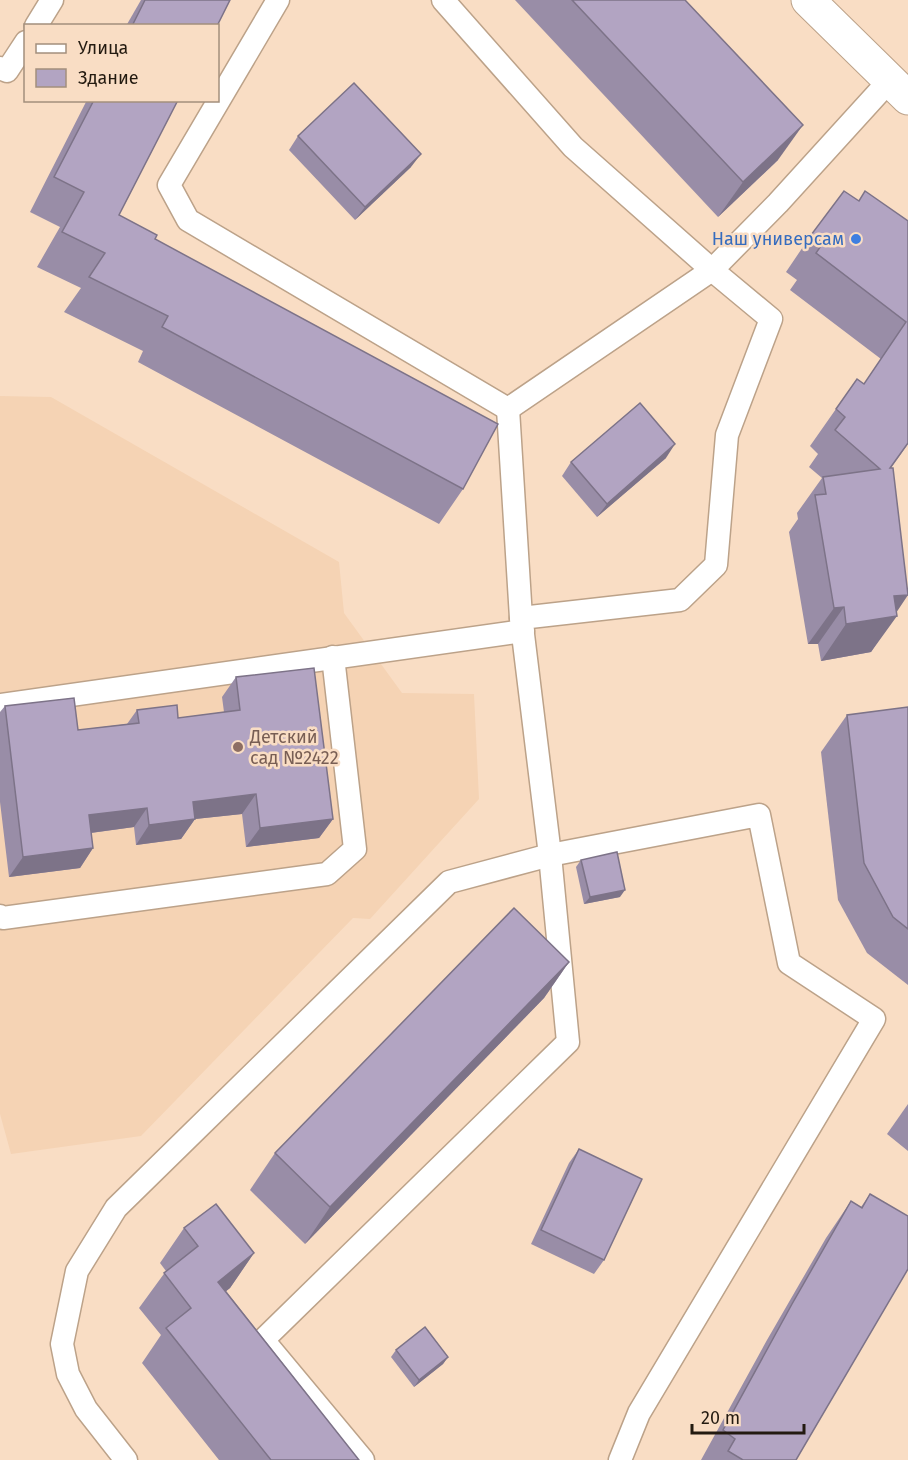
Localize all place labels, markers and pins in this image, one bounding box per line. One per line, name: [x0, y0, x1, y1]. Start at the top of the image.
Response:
place label: Наш универсам: [712, 228, 844, 250]
marker: Наш универсам: [849, 232, 863, 246]
place label: Детский сад №2422: [249, 726, 339, 769]
marker: Детский сад №2422: [231, 740, 245, 754]

